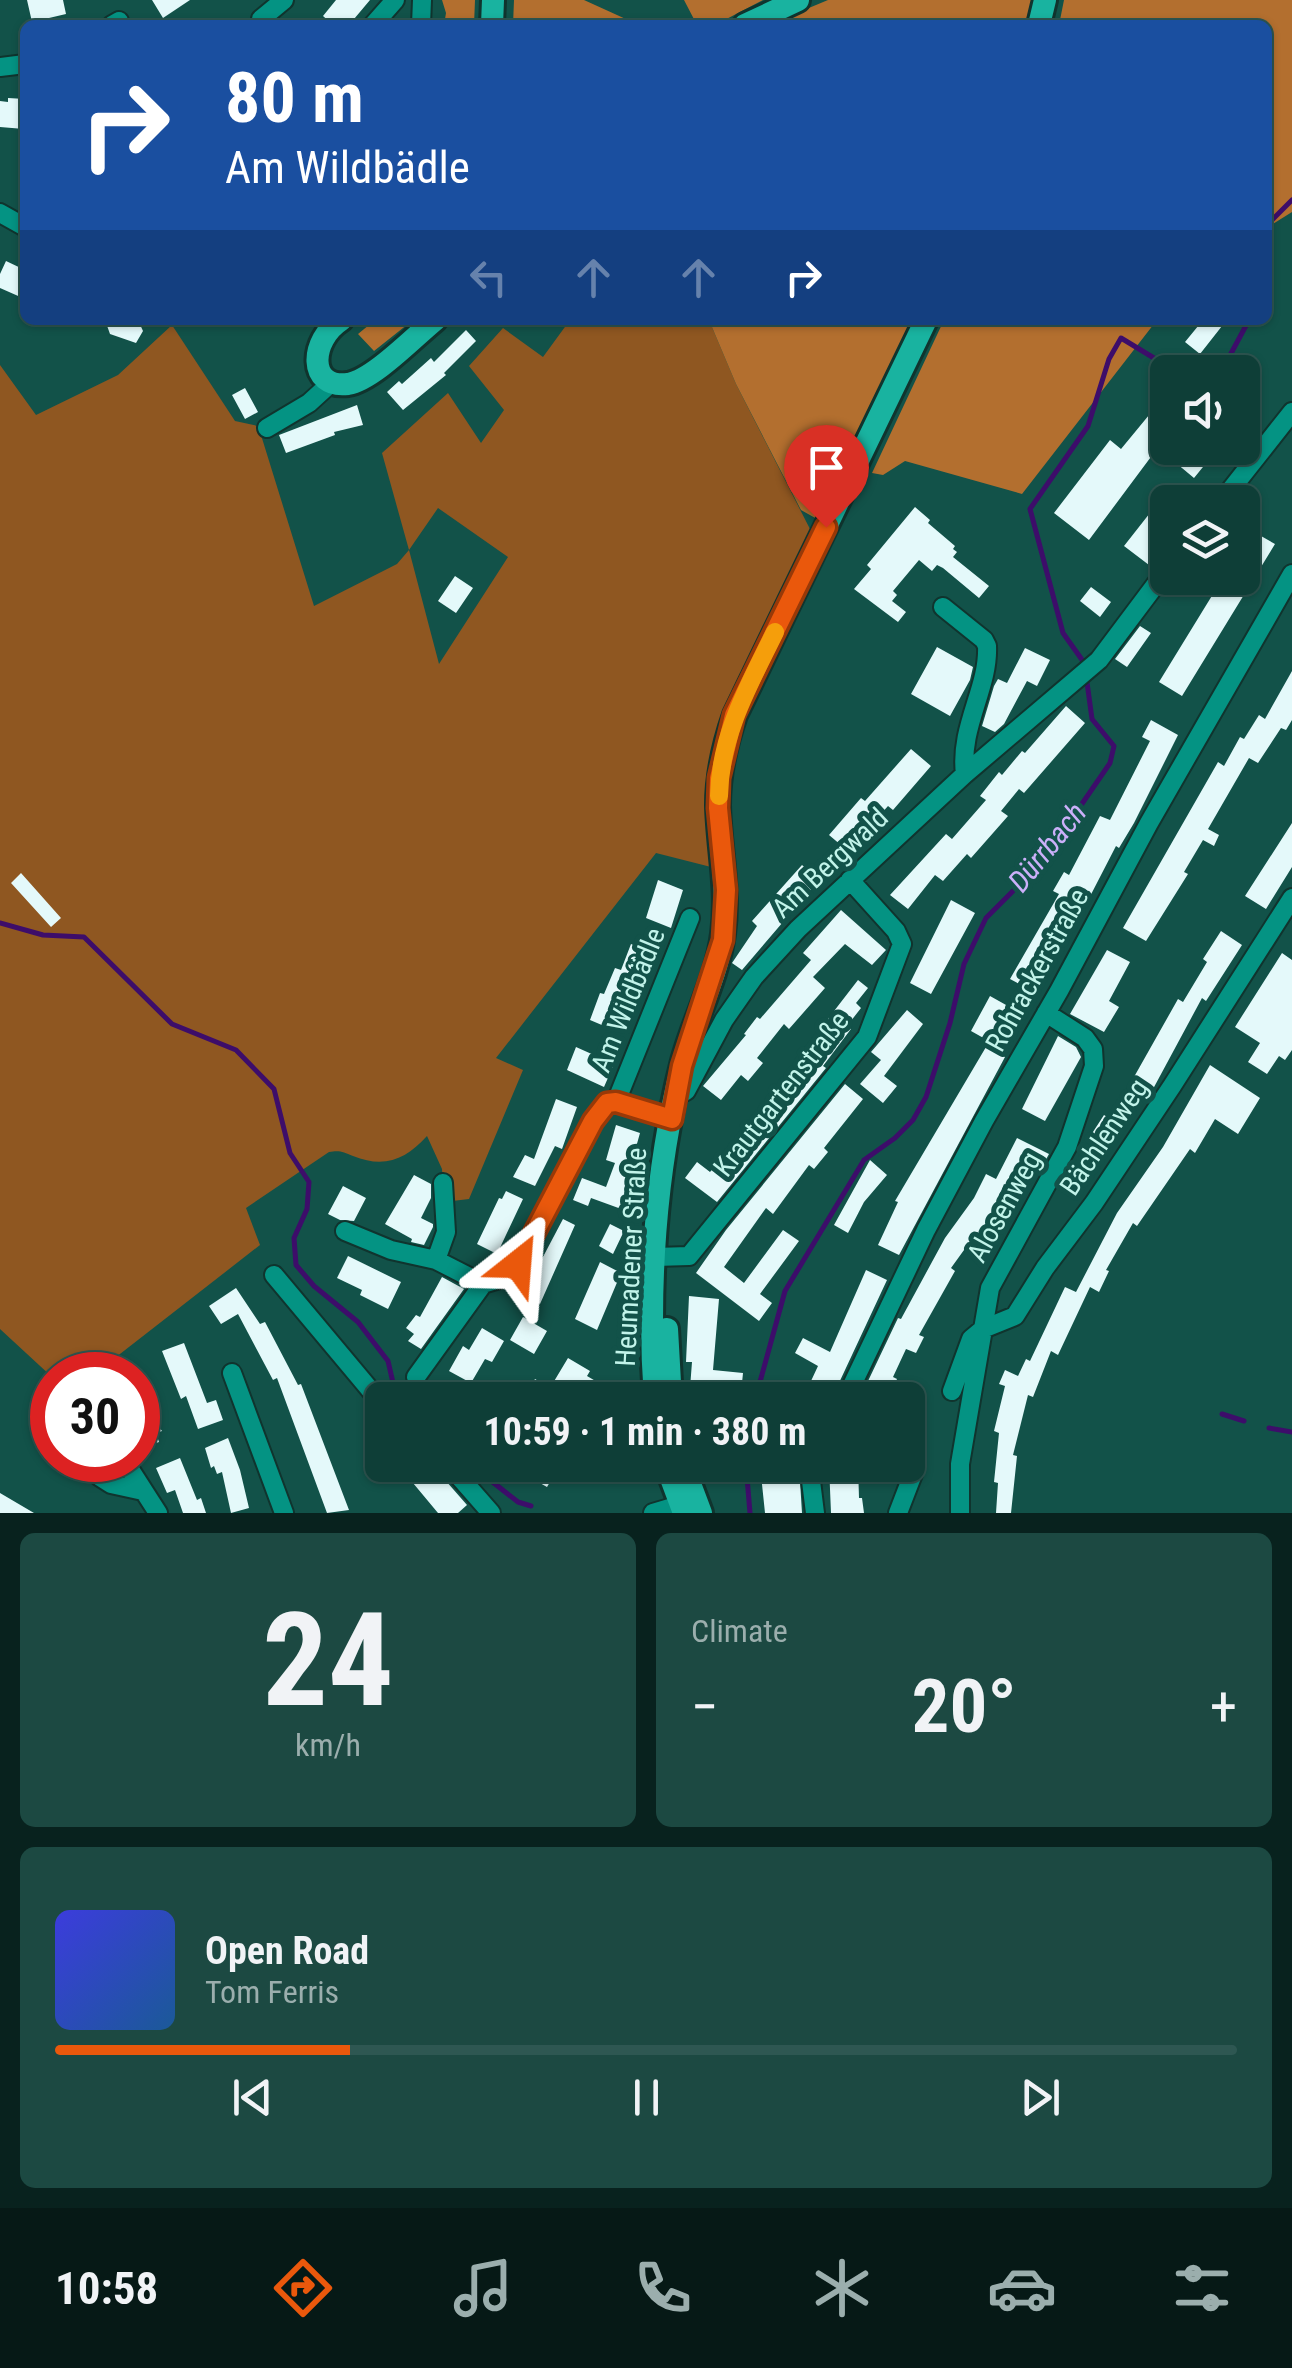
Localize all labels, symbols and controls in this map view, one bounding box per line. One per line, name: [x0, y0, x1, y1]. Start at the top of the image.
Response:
text: 80 m: [225, 57, 364, 139]
icon: right: [60, 60, 190, 190]
text: Am Wildbädle: [225, 141, 470, 194]
icon: left: [461, 250, 516, 305]
icon: ahead: [566, 250, 621, 305]
icon: ahead: [671, 250, 726, 305]
icon: right: [776, 250, 831, 305]
map controls: [1150, 355, 1260, 595]
button: sound: [1150, 355, 1260, 465]
pin: [784, 425, 869, 528]
icon: arrive: [799, 440, 854, 495]
button: layers: [1150, 485, 1260, 595]
water label: Dürrbach: [1001, 795, 1093, 899]
street label: Am Bergwald: [765, 801, 895, 925]
street label: Rohrackerstraße: [979, 883, 1095, 1057]
street label: Am Wildbädle: [584, 923, 672, 1077]
street label: Krautgartenstraße: [706, 1005, 856, 1183]
street label: Bächlenweg: [1053, 1072, 1155, 1202]
street label: Alosenweg: [960, 1146, 1048, 1268]
street label: Heumadener Straße: [609, 1147, 653, 1367]
position arrow: [466, 1212, 570, 1316]
speed limit sign: 30: [30, 1352, 160, 1482]
text: 10:59 · 1 min · 380 m: [484, 1410, 806, 1454]
text: 24: [262, 1584, 394, 1737]
text: Climate: [691, 1612, 788, 1650]
text: 20°: [912, 1662, 1017, 1750]
text: −: [691, 1675, 719, 1739]
text: +: [1210, 1675, 1237, 1739]
text: km/h: [295, 1726, 361, 1764]
text: Open Road: [205, 1929, 369, 1973]
text: Tom Ferris: [205, 1973, 339, 2011]
icon: previous: [225, 2070, 280, 2125]
icon: pause: [619, 2070, 674, 2125]
icon: next: [1013, 2070, 1068, 2125]
icon: directions: [268, 2253, 338, 2323]
icon: music: [448, 2253, 518, 2323]
icon: phone: [628, 2253, 698, 2323]
icon: climate: [807, 2253, 877, 2323]
icon: car: [987, 2253, 1057, 2323]
icon: filters: [1167, 2253, 1237, 2323]
text: 10:58: [55, 2262, 158, 2315]

